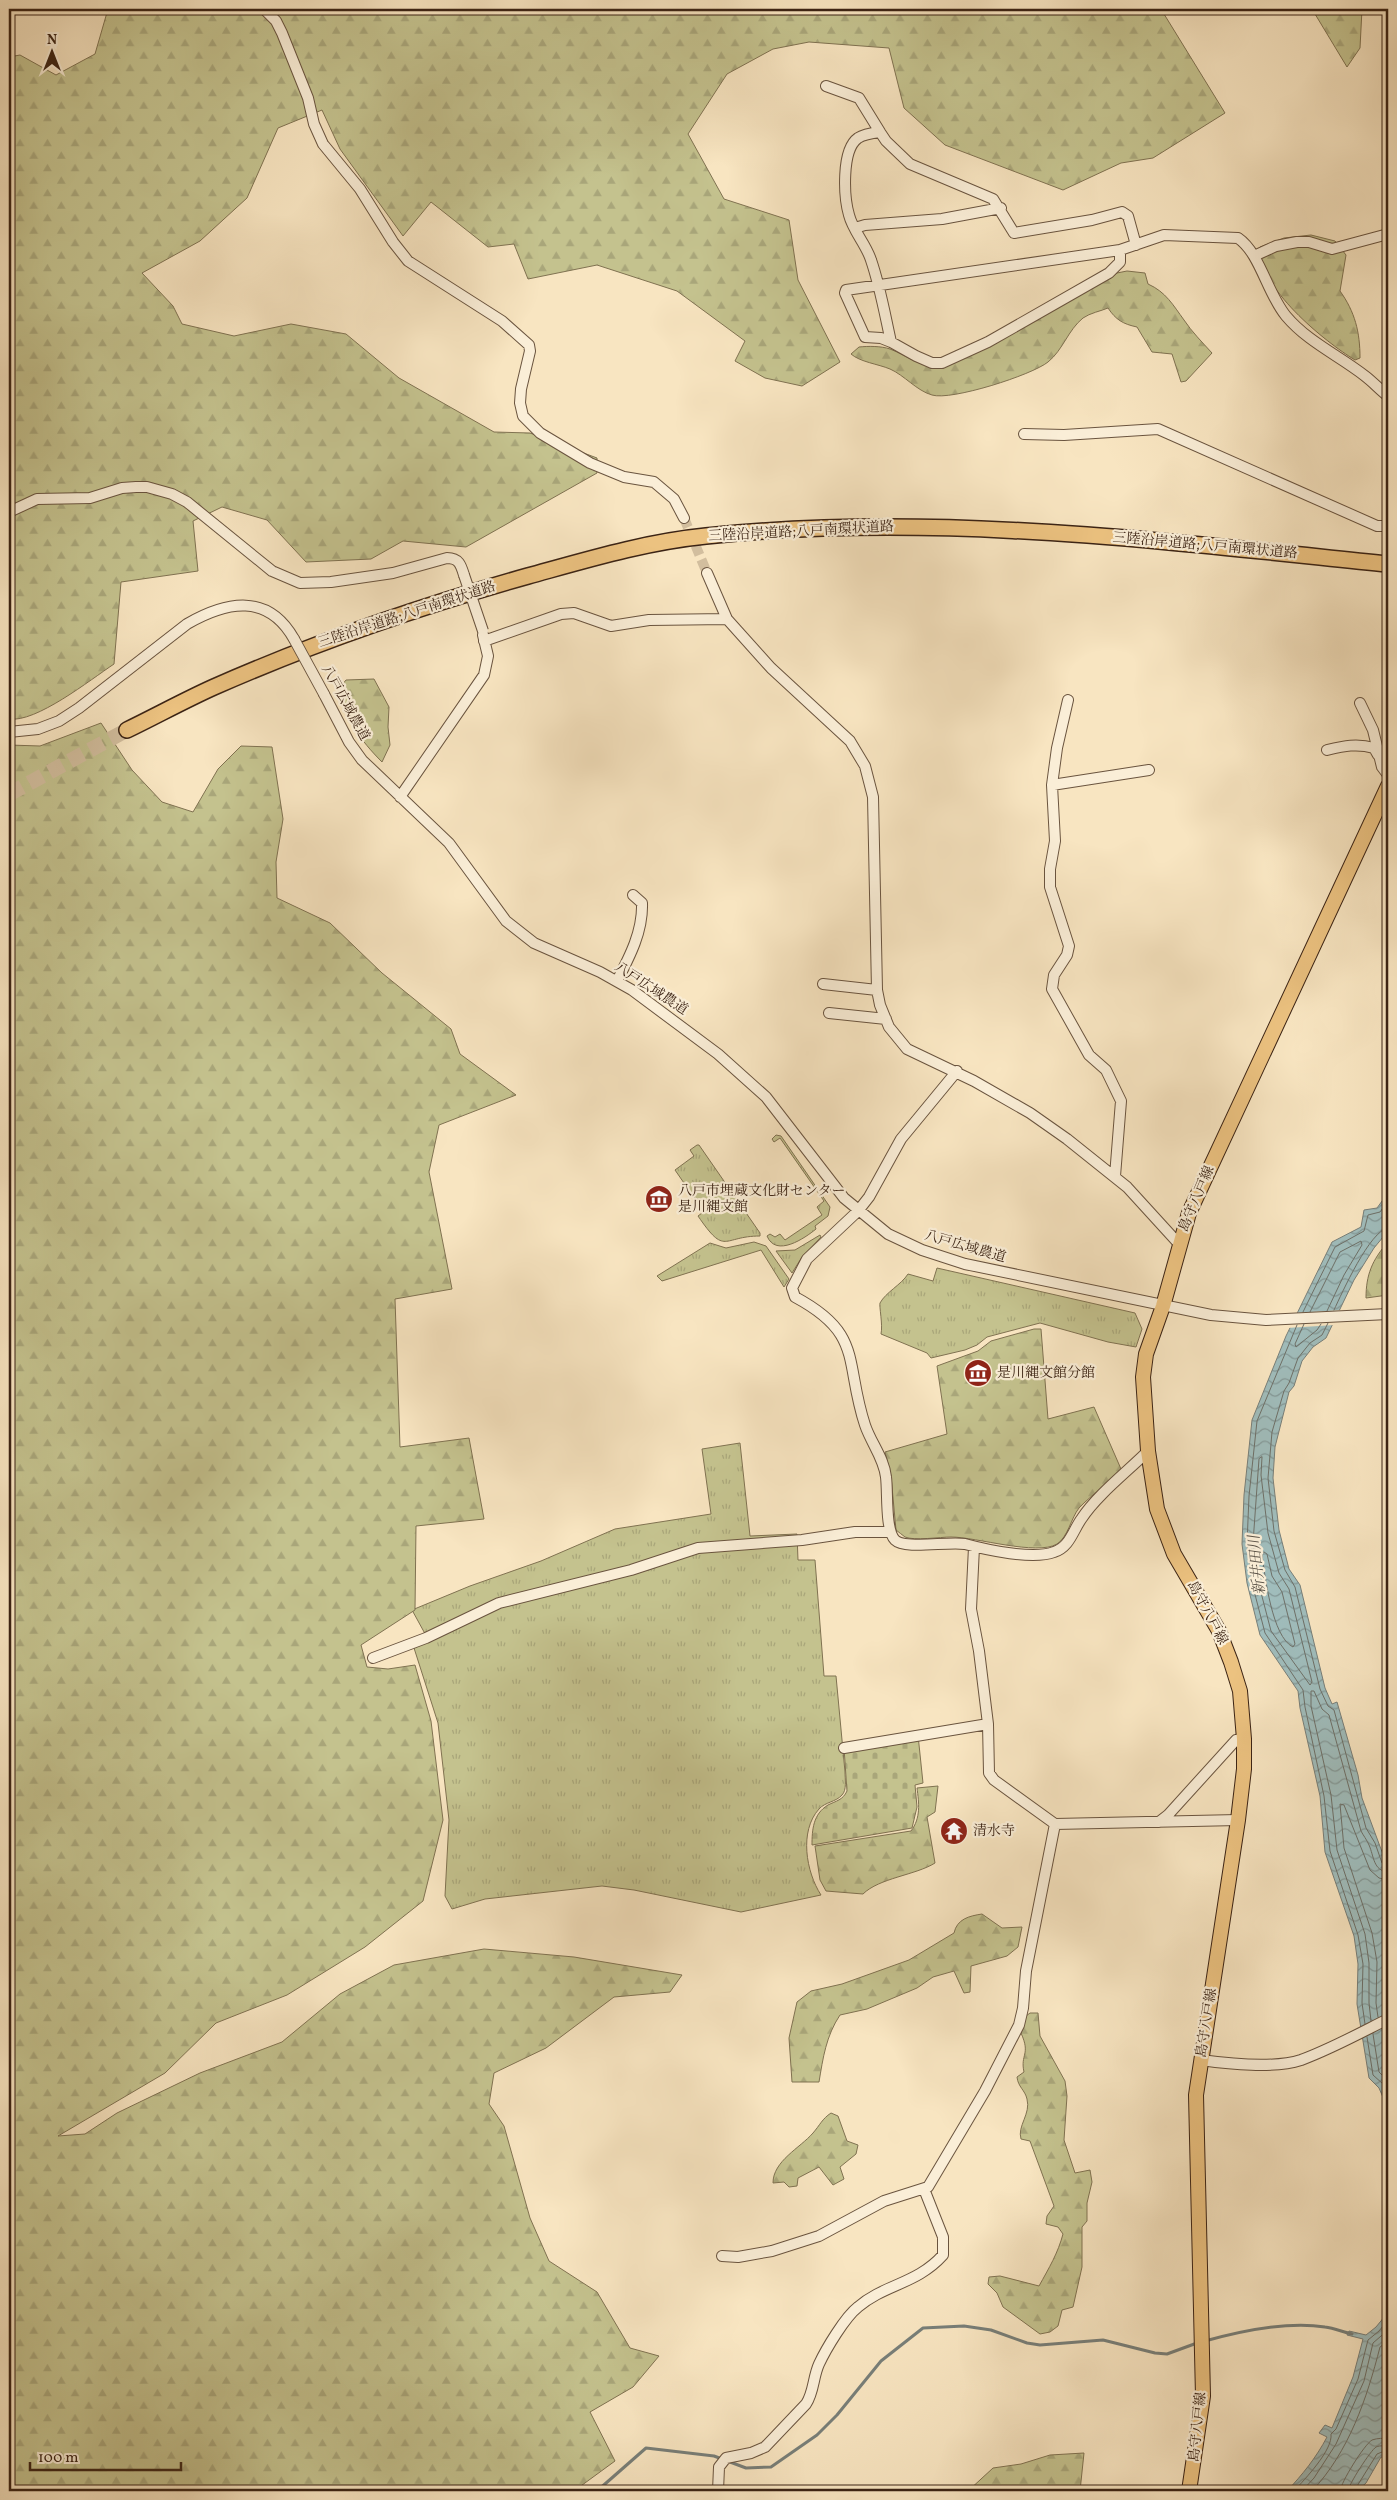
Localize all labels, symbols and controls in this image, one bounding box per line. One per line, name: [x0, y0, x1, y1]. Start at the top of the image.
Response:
north arrow: [28, 28, 78, 78]
text: N: [47, 31, 57, 50]
street label: 三陸沿岸道路;八戸南環状道路: [708, 518, 894, 546]
street label: 三陸沿岸道路;八戸南環状道路: [1112, 528, 1298, 564]
street label: 三陸沿岸道路;八戸南環状道路: [316, 577, 498, 653]
street label: 八戸広域農道: [316, 662, 374, 744]
street label: 八戸広域農道: [611, 958, 691, 1020]
street label: 島守八戸線: [1175, 1163, 1219, 1235]
place label: 八戸市埋蔵文化財センター 是川縄文館: [678, 1182, 845, 1217]
museum icon: 八戸市埋蔵文化財センター 是川縄文館: [644, 1184, 674, 1214]
street label: 八戸広域農道: [922, 1226, 1008, 1268]
museum icon: 是川縄文館分館: [963, 1358, 993, 1388]
place label: 是川縄文館分館: [997, 1364, 1095, 1383]
water label: 新井田川: [1244, 1532, 1272, 1596]
street label: 島守八戸線: [1182, 1578, 1232, 1648]
temple icon: 清水寺: [939, 1816, 969, 1846]
place label: 清水寺: [973, 1822, 1015, 1841]
street label: 島守八戸線: [1192, 1987, 1222, 2059]
street label: 島守八戸線: [1185, 2391, 1211, 2463]
scale bar: [30, 2440, 181, 2472]
text: 100 m: [38, 2448, 78, 2469]

